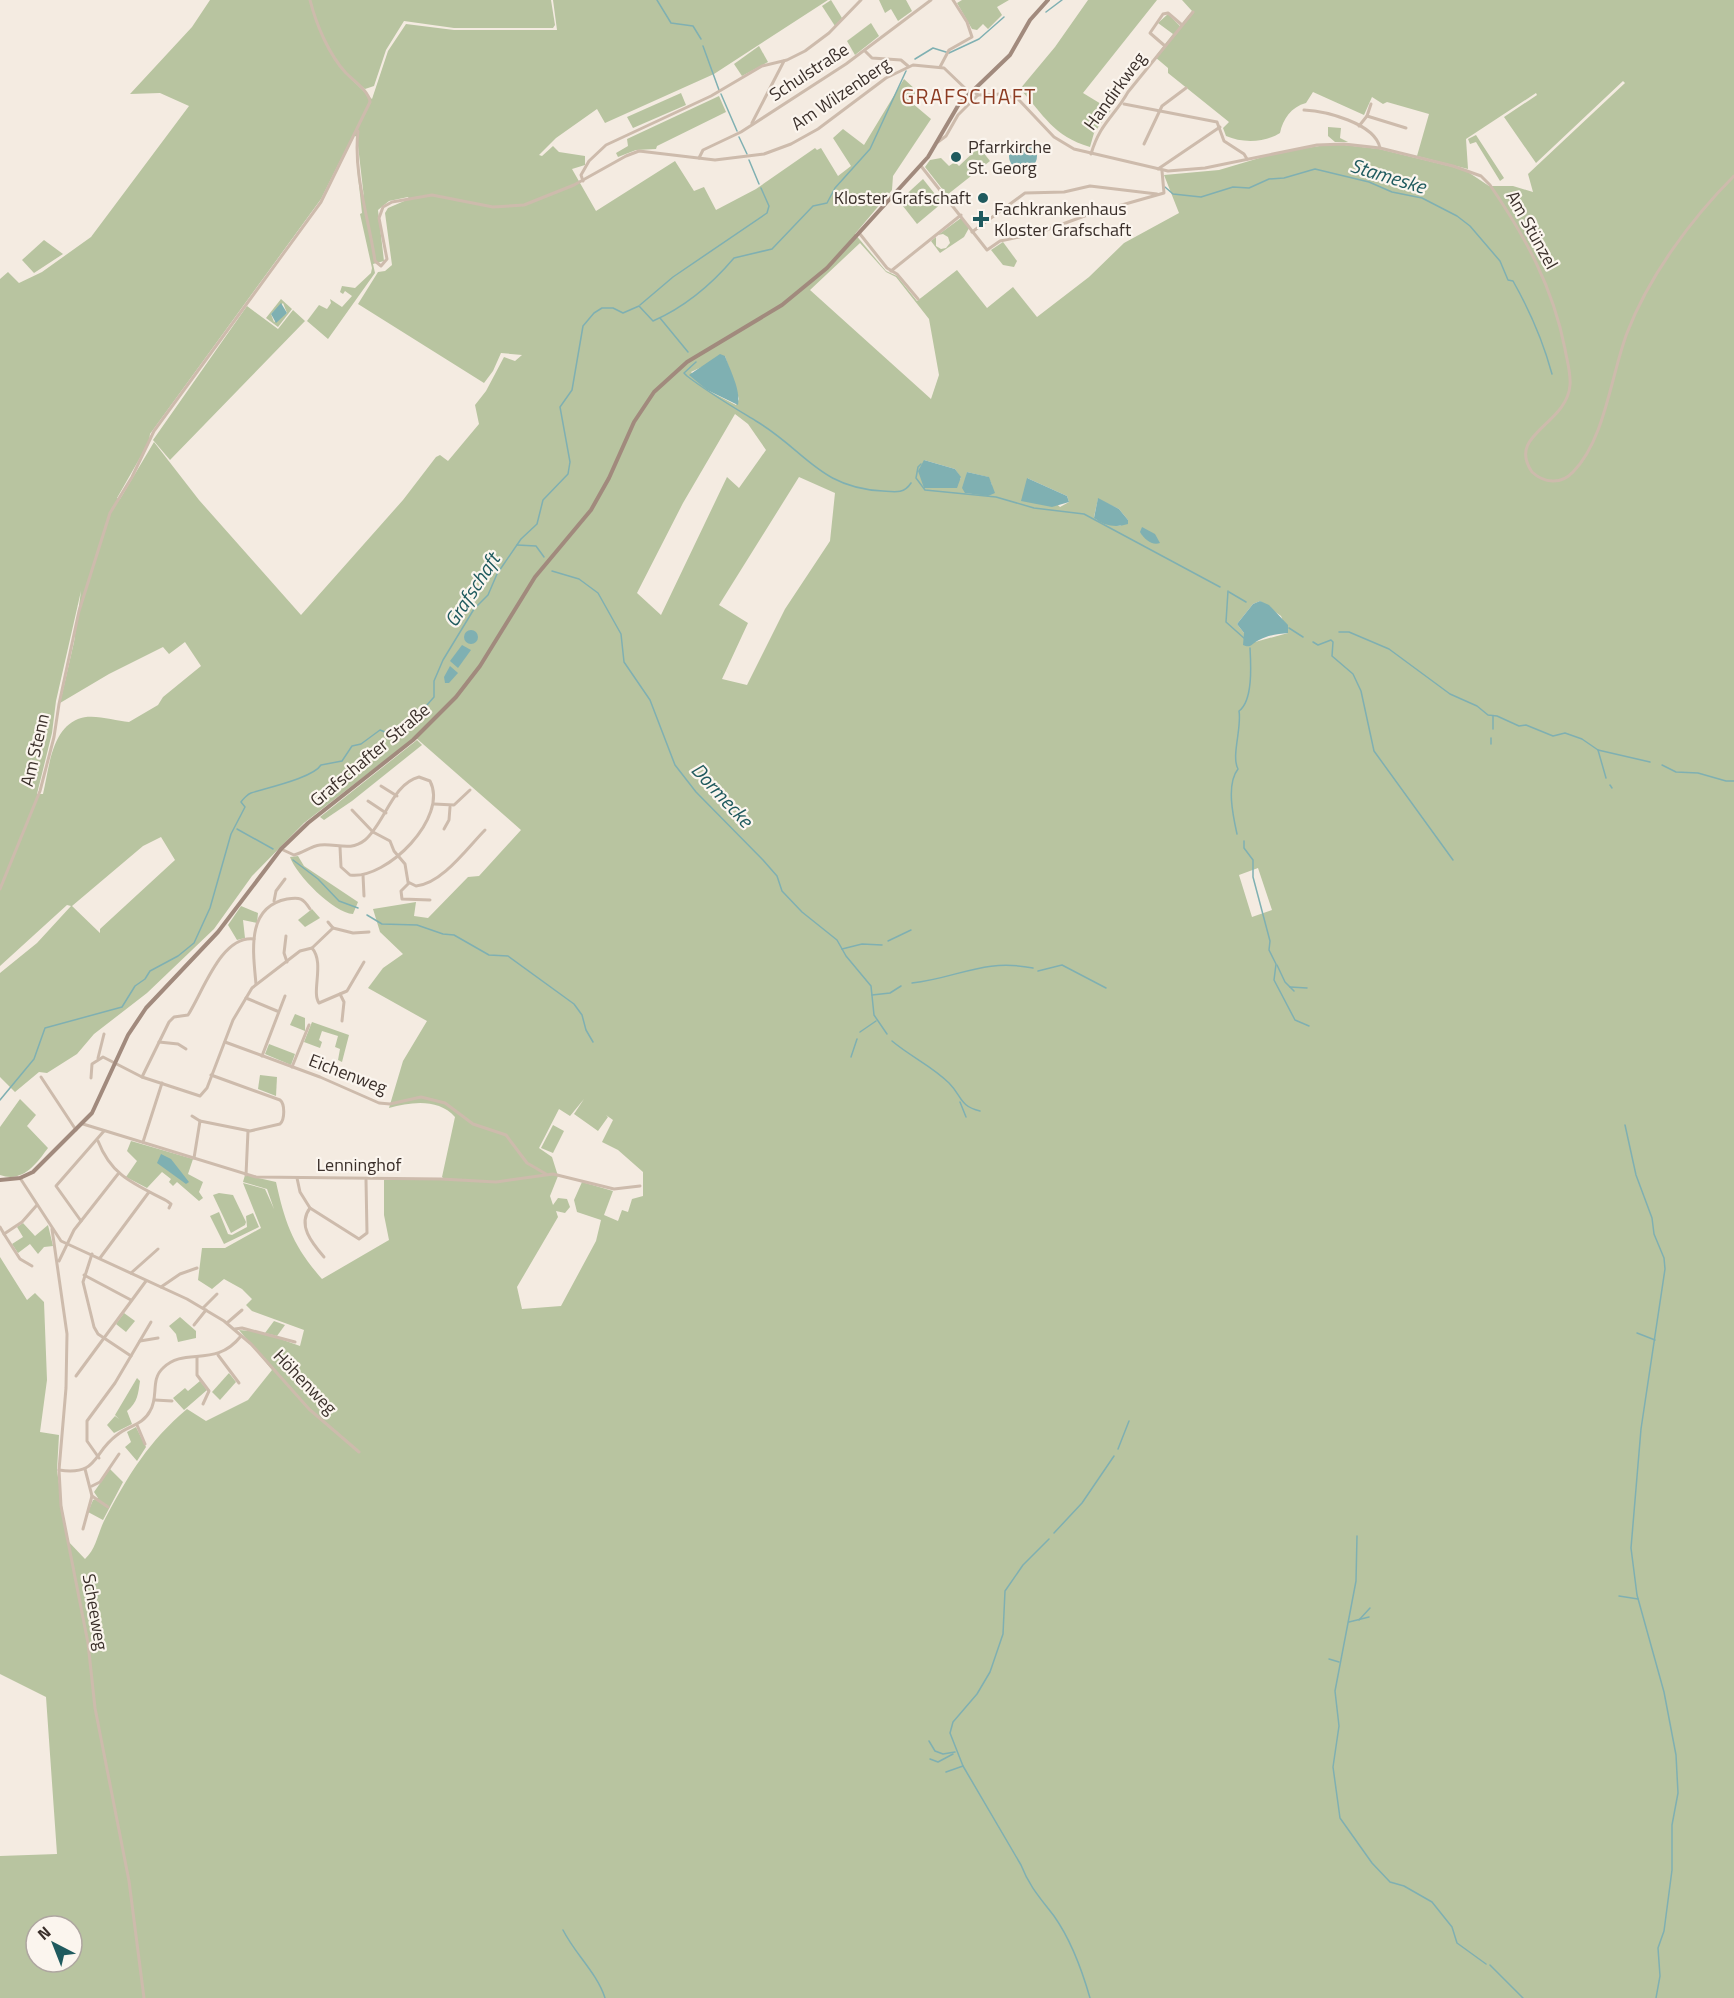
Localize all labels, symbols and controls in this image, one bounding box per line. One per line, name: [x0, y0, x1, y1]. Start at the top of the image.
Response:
street label: Schulstraße: [763, 36, 854, 108]
street label: Handirkweg: [1077, 46, 1152, 136]
street label: Am Wilzenberg: [786, 50, 896, 137]
district label: GRAFSCHAFT: [901, 80, 1037, 112]
place label: Pfarrkirche St. Georg: [968, 133, 1051, 181]
water label: Stameske: [1347, 149, 1431, 202]
marker: Pfarrkirche St. Georg: [949, 150, 963, 164]
place label: Kloster Grafschaft: [834, 184, 972, 211]
street label: Am Stünzel: [1500, 185, 1565, 274]
marker: Kloster Grafschaft: [976, 191, 990, 205]
place label: Fachkrankenhaus Kloster Grafschaft: [994, 195, 1132, 243]
marker: Fachkrankenhaus Kloster Grafschaft: [972, 210, 990, 228]
water label: Grafschaft: [436, 544, 509, 633]
street label: Grafschafter Straße: [304, 696, 436, 813]
street label: Am Stenn: [13, 711, 56, 789]
water label: Dormecke: [684, 755, 762, 835]
street label: Eichenweg: [305, 1046, 391, 1101]
street label: Lenninghof: [317, 1151, 402, 1178]
street label: Höhenweg: [267, 1343, 344, 1420]
street label: Scheeweg: [75, 1571, 116, 1652]
north arrow: [24, 1914, 84, 1974]
text: N: [32, 1920, 56, 1945]

